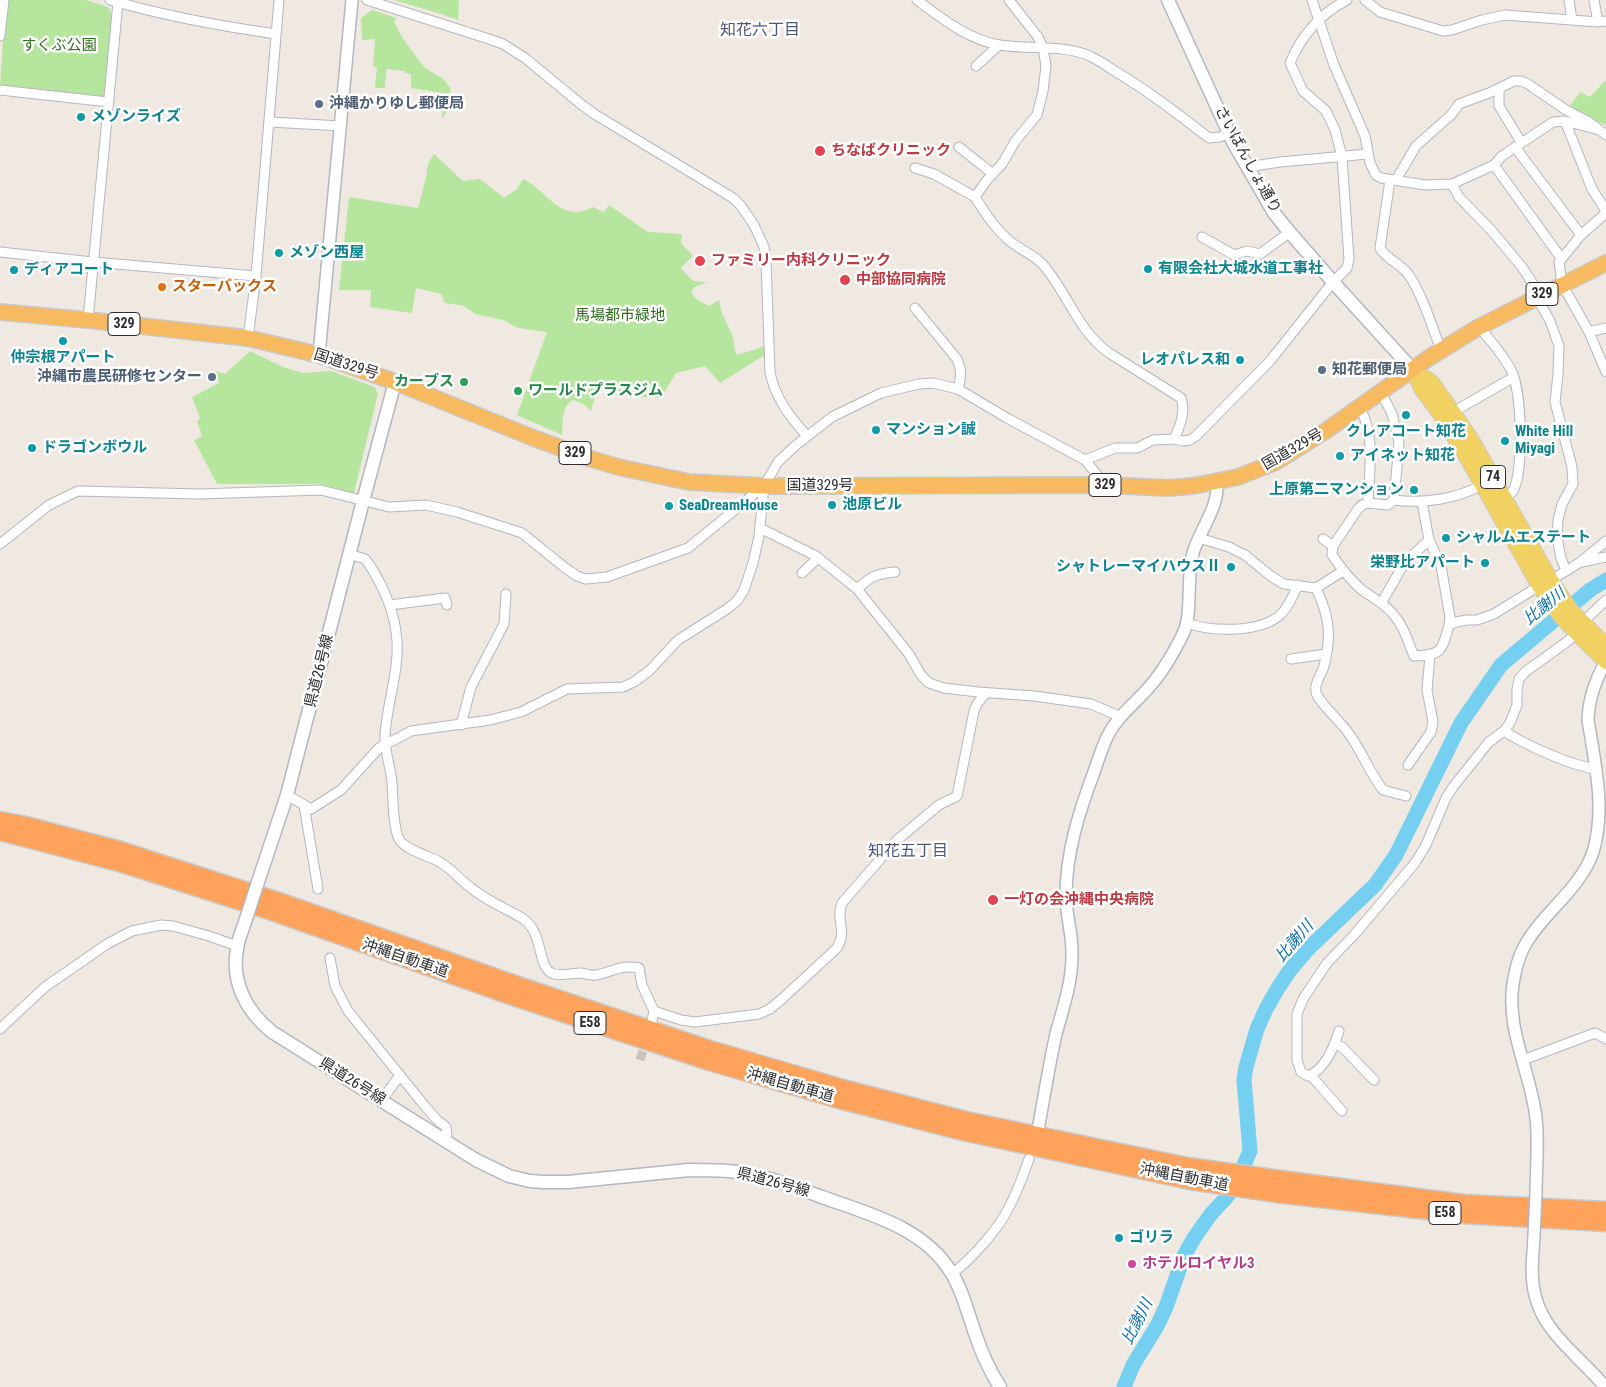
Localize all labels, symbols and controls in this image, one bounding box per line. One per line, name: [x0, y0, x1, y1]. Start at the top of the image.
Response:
district label: 知花六丁目: [720, 21, 800, 41]
park label: すくぶ公園: [22, 37, 96, 55]
place label: 沖縄かりゆし郵便局: [329, 95, 464, 113]
marker: 沖縄かりゆし郵便局: [313, 98, 325, 110]
street label: さいばんしょ通り: [1210, 103, 1284, 217]
place label: メゾンライズ: [91, 108, 181, 126]
marker: メゾンライズ: [75, 111, 87, 123]
place label: ちなばクリニック: [831, 142, 951, 160]
marker: ちなばクリニック: [813, 144, 827, 158]
place label: メゾン西屋: [289, 244, 364, 262]
marker: メゾン西屋: [273, 247, 285, 259]
place label: ファミリー内科クリニック: [711, 252, 891, 270]
marker: ファミリー内科クリニック: [693, 254, 707, 268]
place label: 有限会社大城水道工事社: [1158, 260, 1323, 278]
place label: ディアコート: [24, 261, 114, 279]
marker: 有限会社大城水道工事社: [1142, 263, 1154, 275]
marker: ディアコート: [8, 264, 20, 276]
place label: 中部協同病院: [856, 271, 946, 289]
marker: 中部協同病院: [838, 273, 852, 287]
place label: スターバックス: [172, 278, 277, 296]
marker: スターバックス: [156, 281, 168, 293]
road number: 329: [1526, 282, 1558, 306]
park label: 馬場都市緑地: [575, 307, 665, 325]
road number: 329: [108, 312, 140, 336]
marker: 仲宗根アパート: [57, 335, 69, 347]
street label: 国道329号: [311, 346, 381, 384]
place label: 仲宗根アパート: [11, 349, 115, 367]
place label: レオパレス和: [1140, 351, 1230, 369]
marker: レオパレス和: [1234, 354, 1246, 366]
place label: 知花郵便局: [1332, 361, 1407, 379]
marker: 知花郵便局: [1316, 364, 1328, 376]
place label: 沖縄市農民研修センター: [37, 368, 202, 386]
marker: 沖縄市農民研修センター: [206, 371, 218, 383]
place label: カーブス: [394, 373, 454, 391]
marker: カーブス: [458, 376, 470, 388]
place label: ワールドプラスジム: [528, 382, 663, 400]
marker: ワールドプラスジム: [512, 385, 524, 397]
marker: クレアコート知花: [1400, 409, 1412, 421]
place label: マンション誠: [886, 421, 976, 439]
place label: クレアコート知花: [1346, 423, 1466, 441]
place label: White Hill Miyagi: [1515, 423, 1573, 458]
marker: マンション誠: [870, 424, 882, 436]
street label: 国道329号: [1259, 425, 1327, 475]
marker: White Hill Miyagi: [1499, 435, 1511, 447]
place label: ドラゴンボウル: [42, 439, 147, 457]
marker: ドラゴンボウル: [26, 442, 38, 454]
road number: 329: [559, 442, 591, 464]
place label: アイネット知花: [1350, 447, 1455, 465]
marker: アイネット知花: [1334, 450, 1346, 462]
road number: 74: [1480, 466, 1506, 488]
road number: 329: [1089, 474, 1121, 496]
street label: 国道329号: [786, 477, 854, 495]
place label: 上原第二マンション: [1269, 481, 1404, 499]
marker: 上原第二マンション: [1408, 484, 1420, 496]
place label: 池原ビル: [842, 496, 902, 514]
place label: SeaDreamHouse: [679, 497, 778, 515]
marker: 池原ビル: [826, 499, 838, 511]
marker: SeaDreamHouse: [663, 500, 675, 512]
place label: シャルムエステート: [1456, 529, 1591, 547]
marker: シャルムエステート: [1440, 532, 1452, 544]
place label: 栄野比アパート: [1370, 554, 1475, 572]
marker: 栄野比アパート: [1479, 557, 1491, 569]
place label: シャトレーマイハウスⅡ: [1056, 558, 1221, 576]
marker: シャトレーマイハウスⅡ: [1225, 561, 1237, 573]
water label: 比謝川: [1520, 584, 1570, 630]
street label: 県道26号線: [302, 633, 338, 709]
district label: 知花五丁目: [868, 842, 948, 862]
place label: 一灯の会沖縄中央病院: [1004, 891, 1154, 909]
marker: 一灯の会沖縄中央病院: [986, 893, 1000, 907]
water label: 比謝川: [1272, 918, 1318, 966]
street label: 沖縄自動車道: [360, 936, 450, 982]
road number: E58: [574, 1011, 606, 1034]
street label: 県道26号線: [316, 1055, 388, 1109]
street label: 沖縄自動車道: [744, 1065, 836, 1107]
street label: 沖縄自動車道: [1138, 1161, 1230, 1195]
street label: 県道26号線: [735, 1165, 811, 1201]
road number: E58: [1429, 1202, 1461, 1224]
place label: ゴリラ: [1129, 1229, 1174, 1247]
marker: ゴリラ: [1113, 1232, 1125, 1244]
place label: ホテルロイヤル3: [1142, 1255, 1255, 1273]
marker: ホテルロイヤル3: [1126, 1258, 1138, 1270]
water label: 比謝川: [1119, 1296, 1157, 1348]

